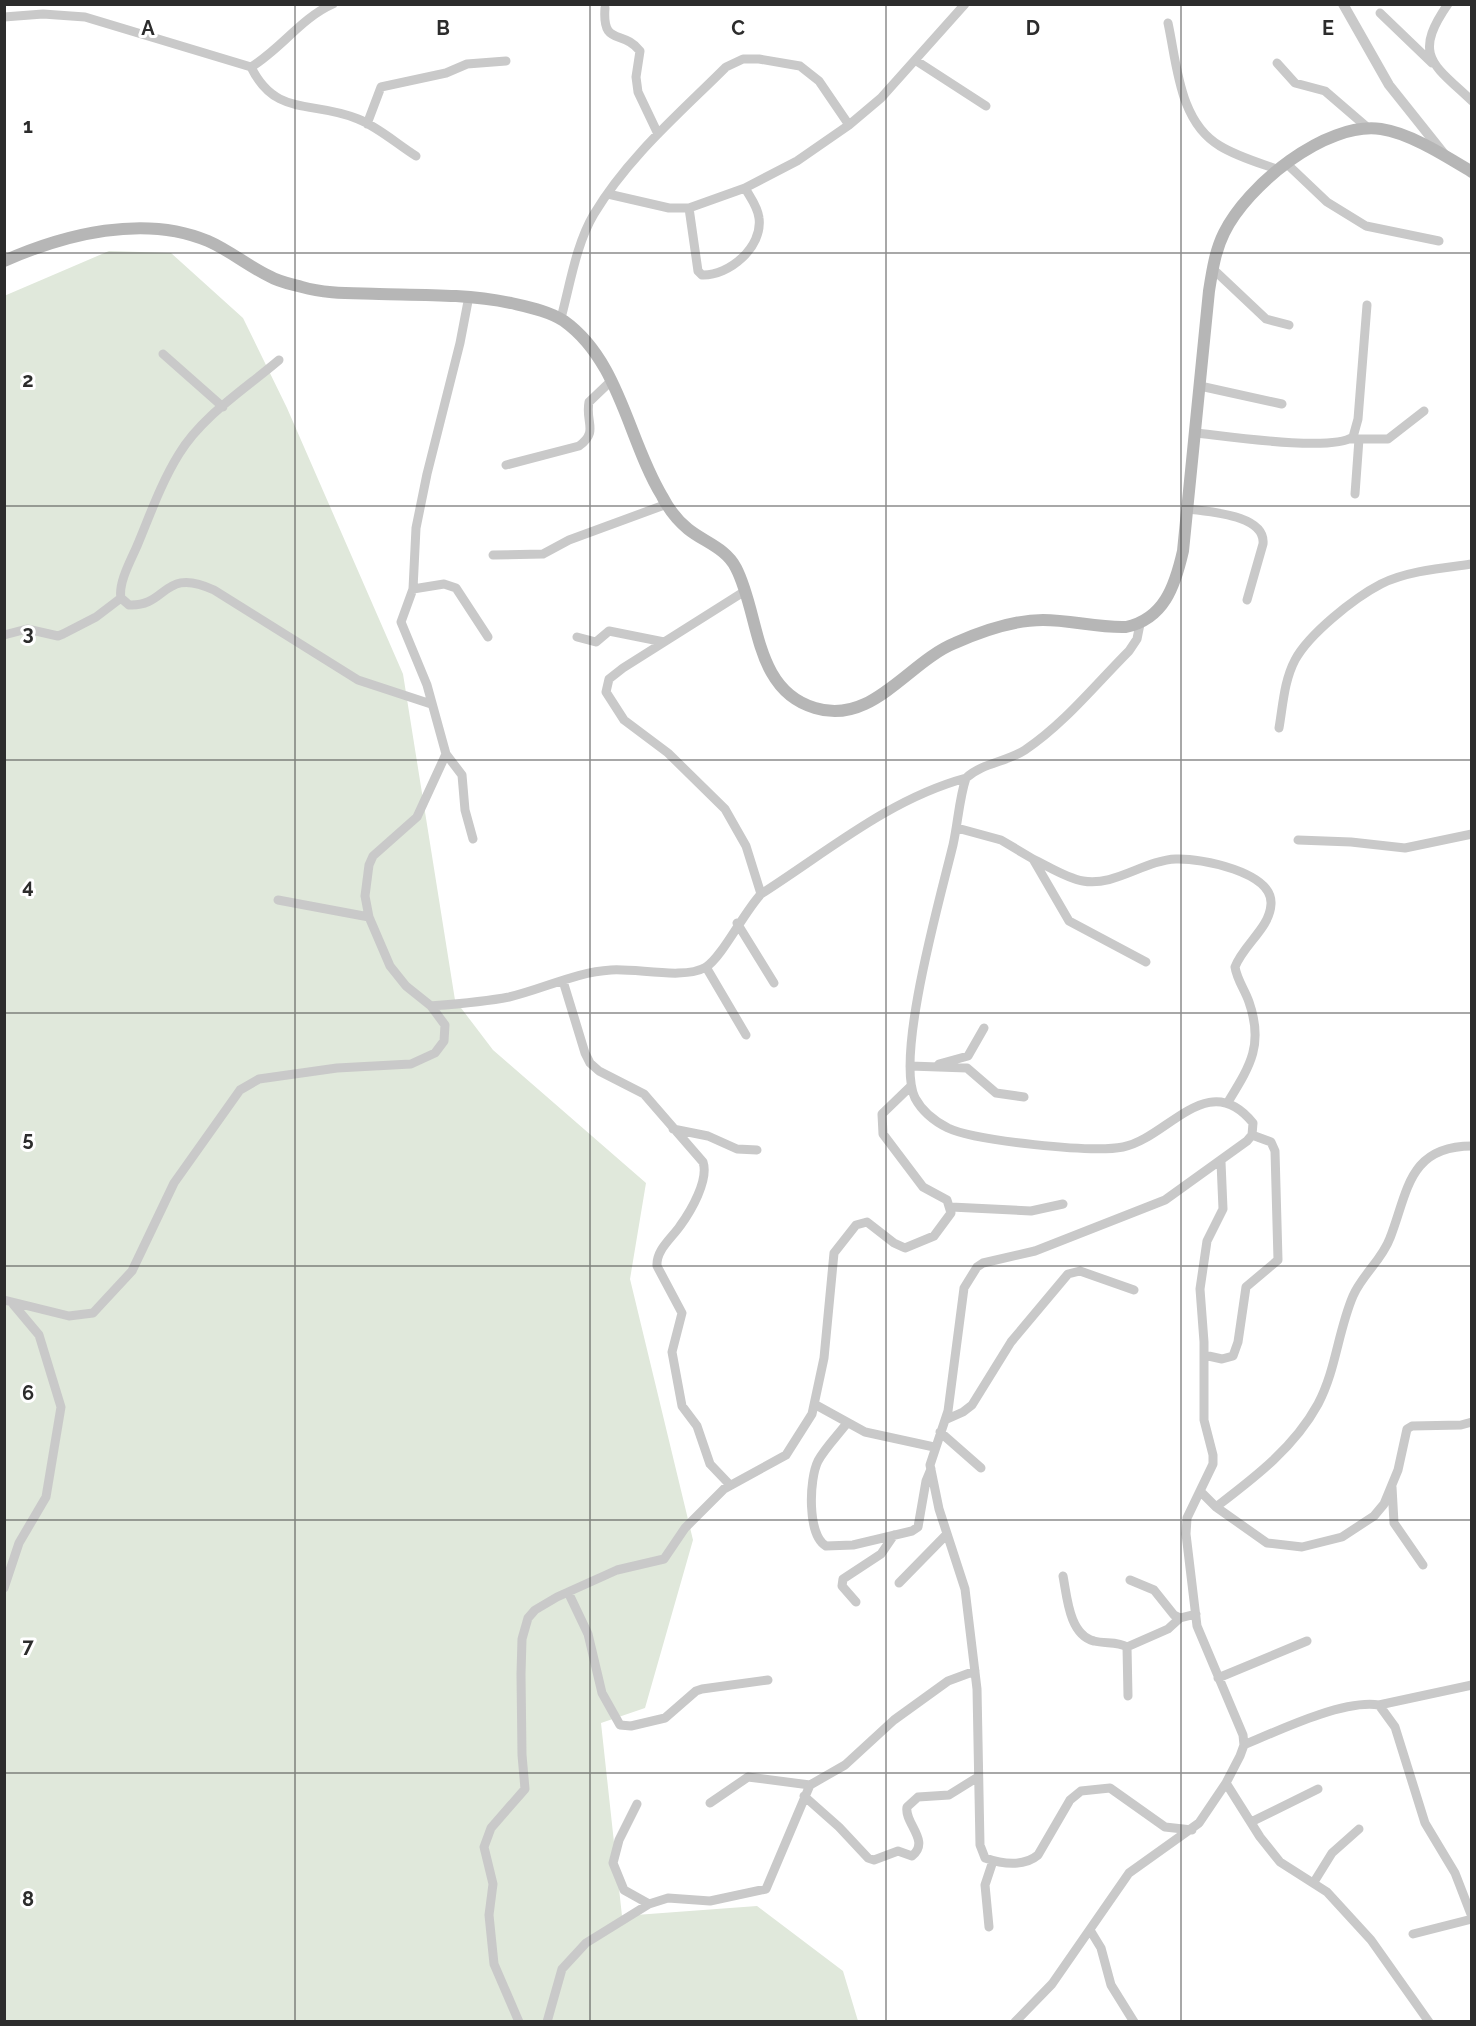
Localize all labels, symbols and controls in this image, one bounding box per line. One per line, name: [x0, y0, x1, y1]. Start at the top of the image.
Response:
text: A: [141, 16, 155, 40]
text: B: [436, 16, 450, 40]
text: C: [731, 16, 745, 40]
text: D: [1026, 16, 1040, 40]
text: E: [1322, 16, 1334, 40]
text: 1: [23, 114, 33, 138]
text: 2: [22, 368, 34, 392]
text: 3: [22, 621, 34, 645]
text: 4: [22, 874, 34, 898]
text: 5: [22, 1127, 34, 1151]
text: 6: [22, 1381, 34, 1405]
text: 7: [22, 1634, 34, 1658]
text: 8: [22, 1887, 34, 1911]

